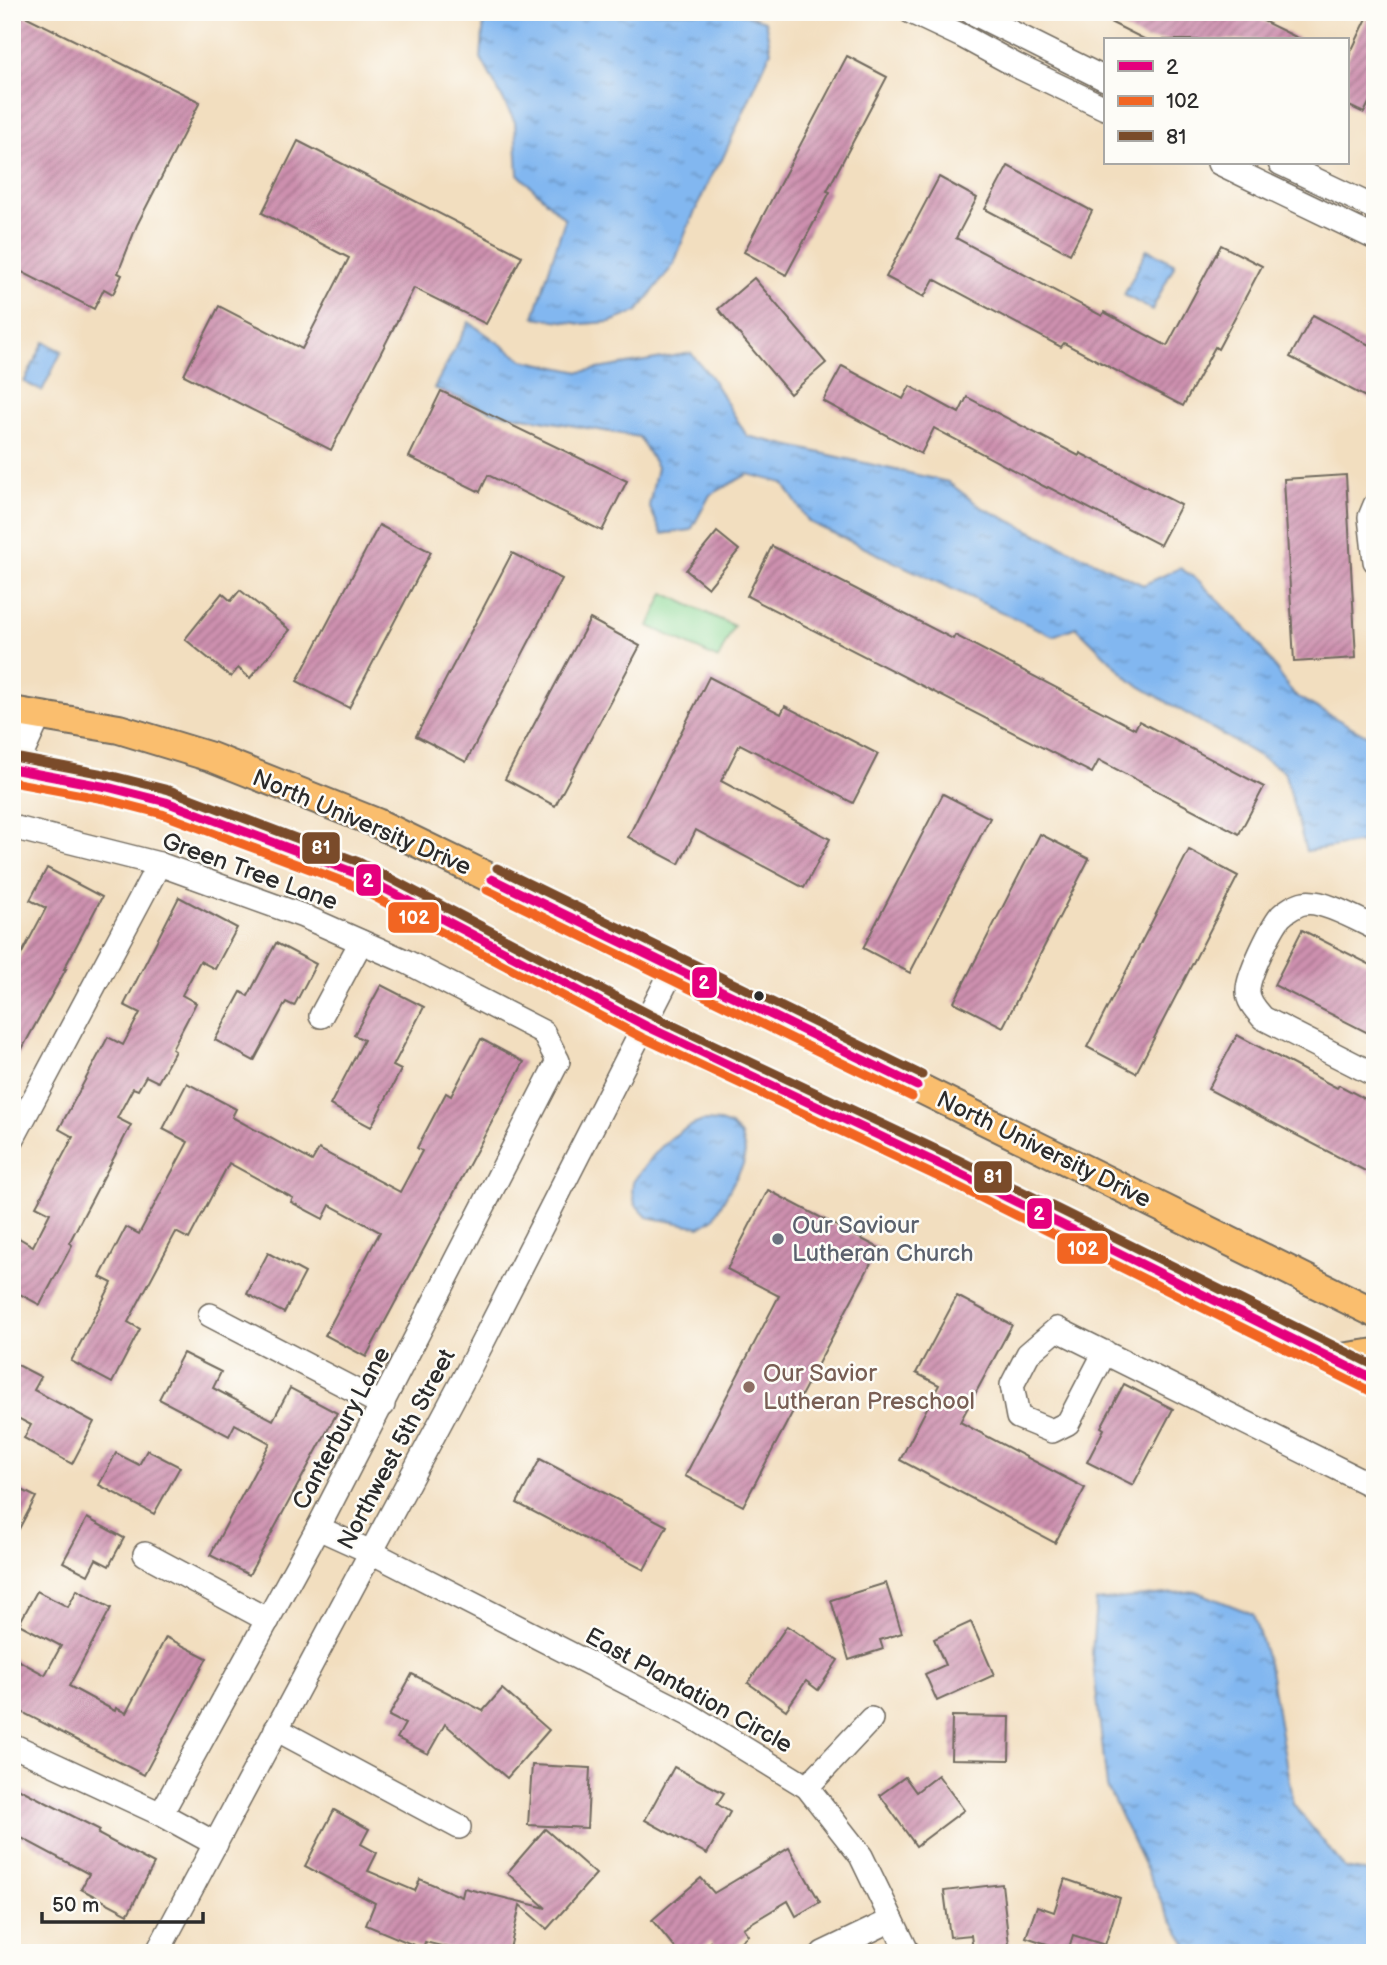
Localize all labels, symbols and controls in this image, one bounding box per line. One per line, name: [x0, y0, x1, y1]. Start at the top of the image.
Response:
legend: [1104, 38, 1348, 164]
text: 2: [1166, 55, 1179, 80]
text: 102: [1166, 89, 1199, 114]
text: 81: [1166, 125, 1186, 150]
street label: North University Drive: [248, 763, 476, 882]
street label: Green Tree Lane: [158, 826, 342, 917]
line badge: 81: [301, 831, 341, 865]
text: 81: [311, 837, 331, 860]
line badge: 2: [355, 863, 382, 897]
text: 2: [362, 870, 374, 893]
line badge: 102: [387, 901, 440, 934]
text: 102: [398, 907, 430, 930]
line badge: 2: [691, 966, 718, 999]
text: 2: [698, 972, 710, 995]
unlabelled marker: [752, 989, 766, 1003]
street label: North University Drive: [932, 1085, 1156, 1214]
line badge: 81: [973, 1160, 1013, 1194]
text: 81: [983, 1166, 1003, 1189]
line badge: 2: [1026, 1197, 1053, 1230]
text: 2: [1033, 1203, 1045, 1226]
place label: Our Saviour Lutheran Church: [792, 1211, 974, 1268]
marker: Our Saviour Lutheran Church: [770, 1231, 786, 1247]
line badge: 102: [1056, 1232, 1109, 1265]
text: 102: [1067, 1238, 1099, 1261]
street label: Canterbury Lane: [286, 1342, 397, 1515]
street label: Northwest 5th Street: [331, 1343, 462, 1555]
place label: Our Savior Lutheran Preschool: [763, 1359, 975, 1416]
marker: Our Savior Lutheran Preschool: [741, 1379, 757, 1395]
street label: East Plantation Circle: [580, 1621, 797, 1759]
scale bar: [42, 1881, 203, 1925]
text: 50 m: [52, 1893, 99, 1918]

